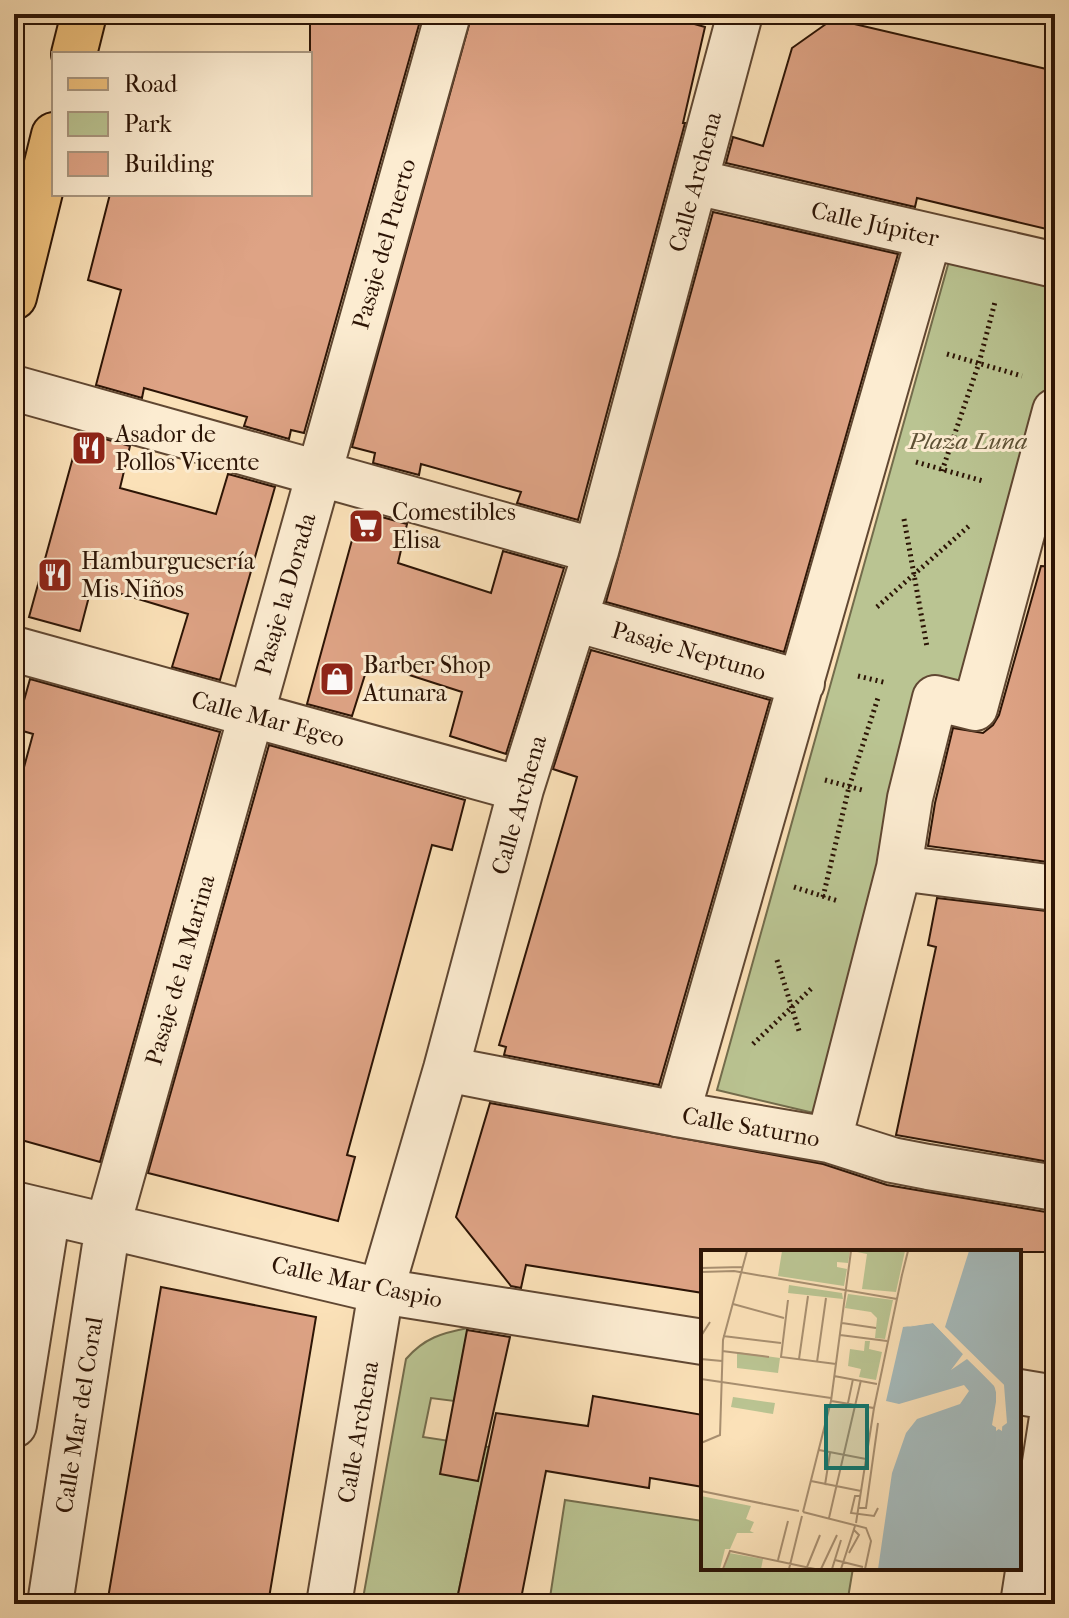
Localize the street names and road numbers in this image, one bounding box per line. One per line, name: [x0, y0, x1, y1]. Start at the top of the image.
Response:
street label: Calle Archena: [663, 108, 727, 255]
street label: Pasaje del Puerto: [346, 156, 422, 332]
street label: Calle Júpiter: [808, 196, 942, 252]
street label: Pasaje la Dorada: [249, 509, 322, 678]
street label: Pasaje Neptuno: [609, 616, 769, 686]
street label: Calle Mar Egeo: [188, 685, 348, 753]
street label: Calle Archena: [486, 731, 553, 878]
street label: Pasaje de la Marina: [139, 871, 221, 1068]
street label: Calle Saturno: [680, 1101, 822, 1153]
street label: Calle Mar Caspio: [269, 1250, 445, 1314]
street label: Calle Mar del Coral: [50, 1314, 108, 1515]
street label: Calle Archena: [332, 1358, 384, 1505]

